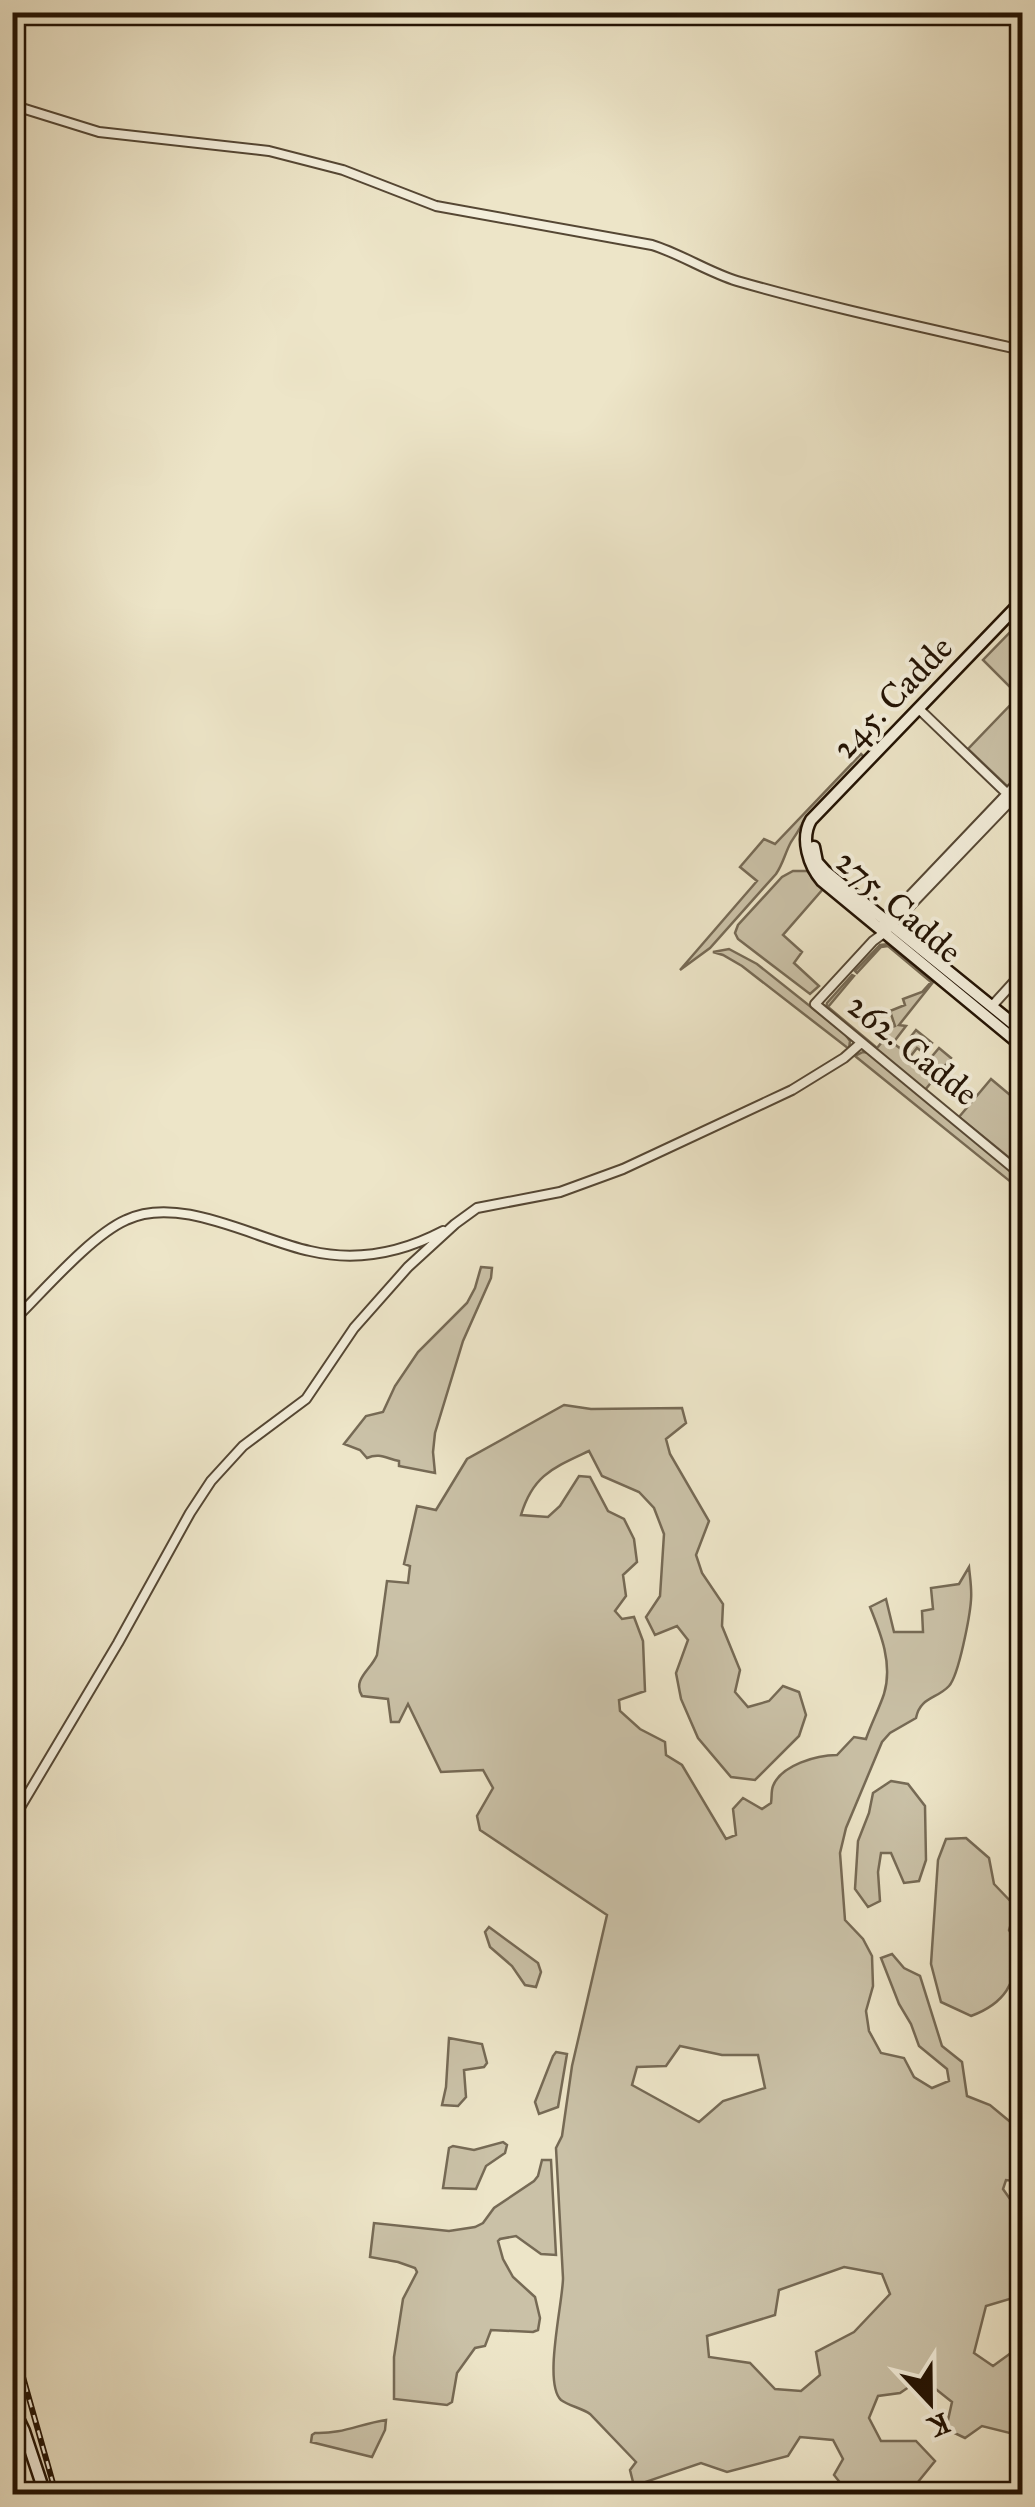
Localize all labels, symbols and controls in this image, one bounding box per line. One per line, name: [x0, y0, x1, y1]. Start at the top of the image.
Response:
street label: 245. Cadde: [823, 627, 962, 768]
street label: 275. Cadde: [827, 840, 971, 973]
street label: 262. Cadde: [838, 983, 987, 1115]
north arrow: [880, 2352, 980, 2452]
text: K: [922, 2405, 955, 2445]

